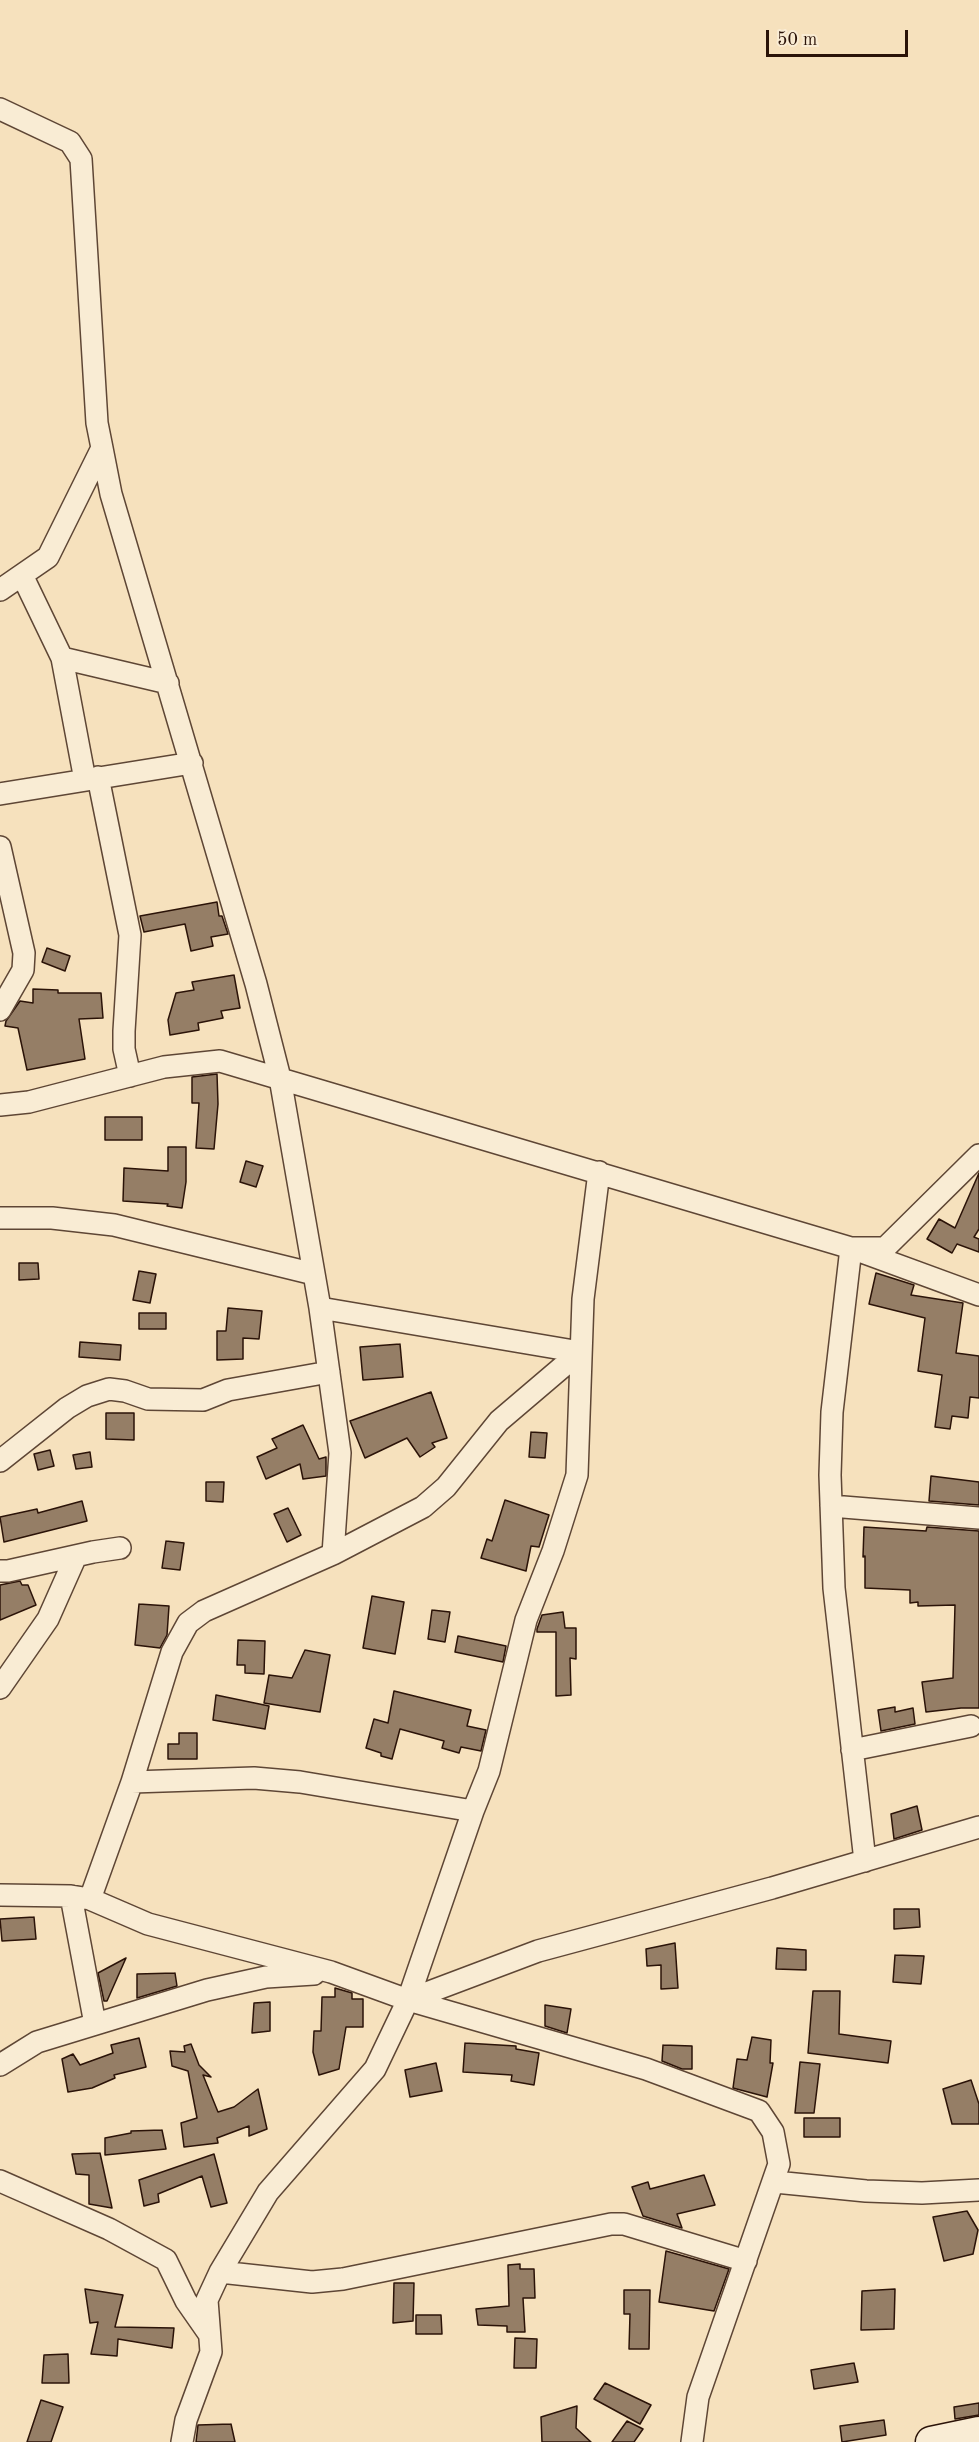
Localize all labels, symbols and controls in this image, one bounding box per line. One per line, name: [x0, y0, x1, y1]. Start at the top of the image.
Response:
scale bar: [769, 18, 912, 56]
text: 50 m: [777, 31, 817, 49]

